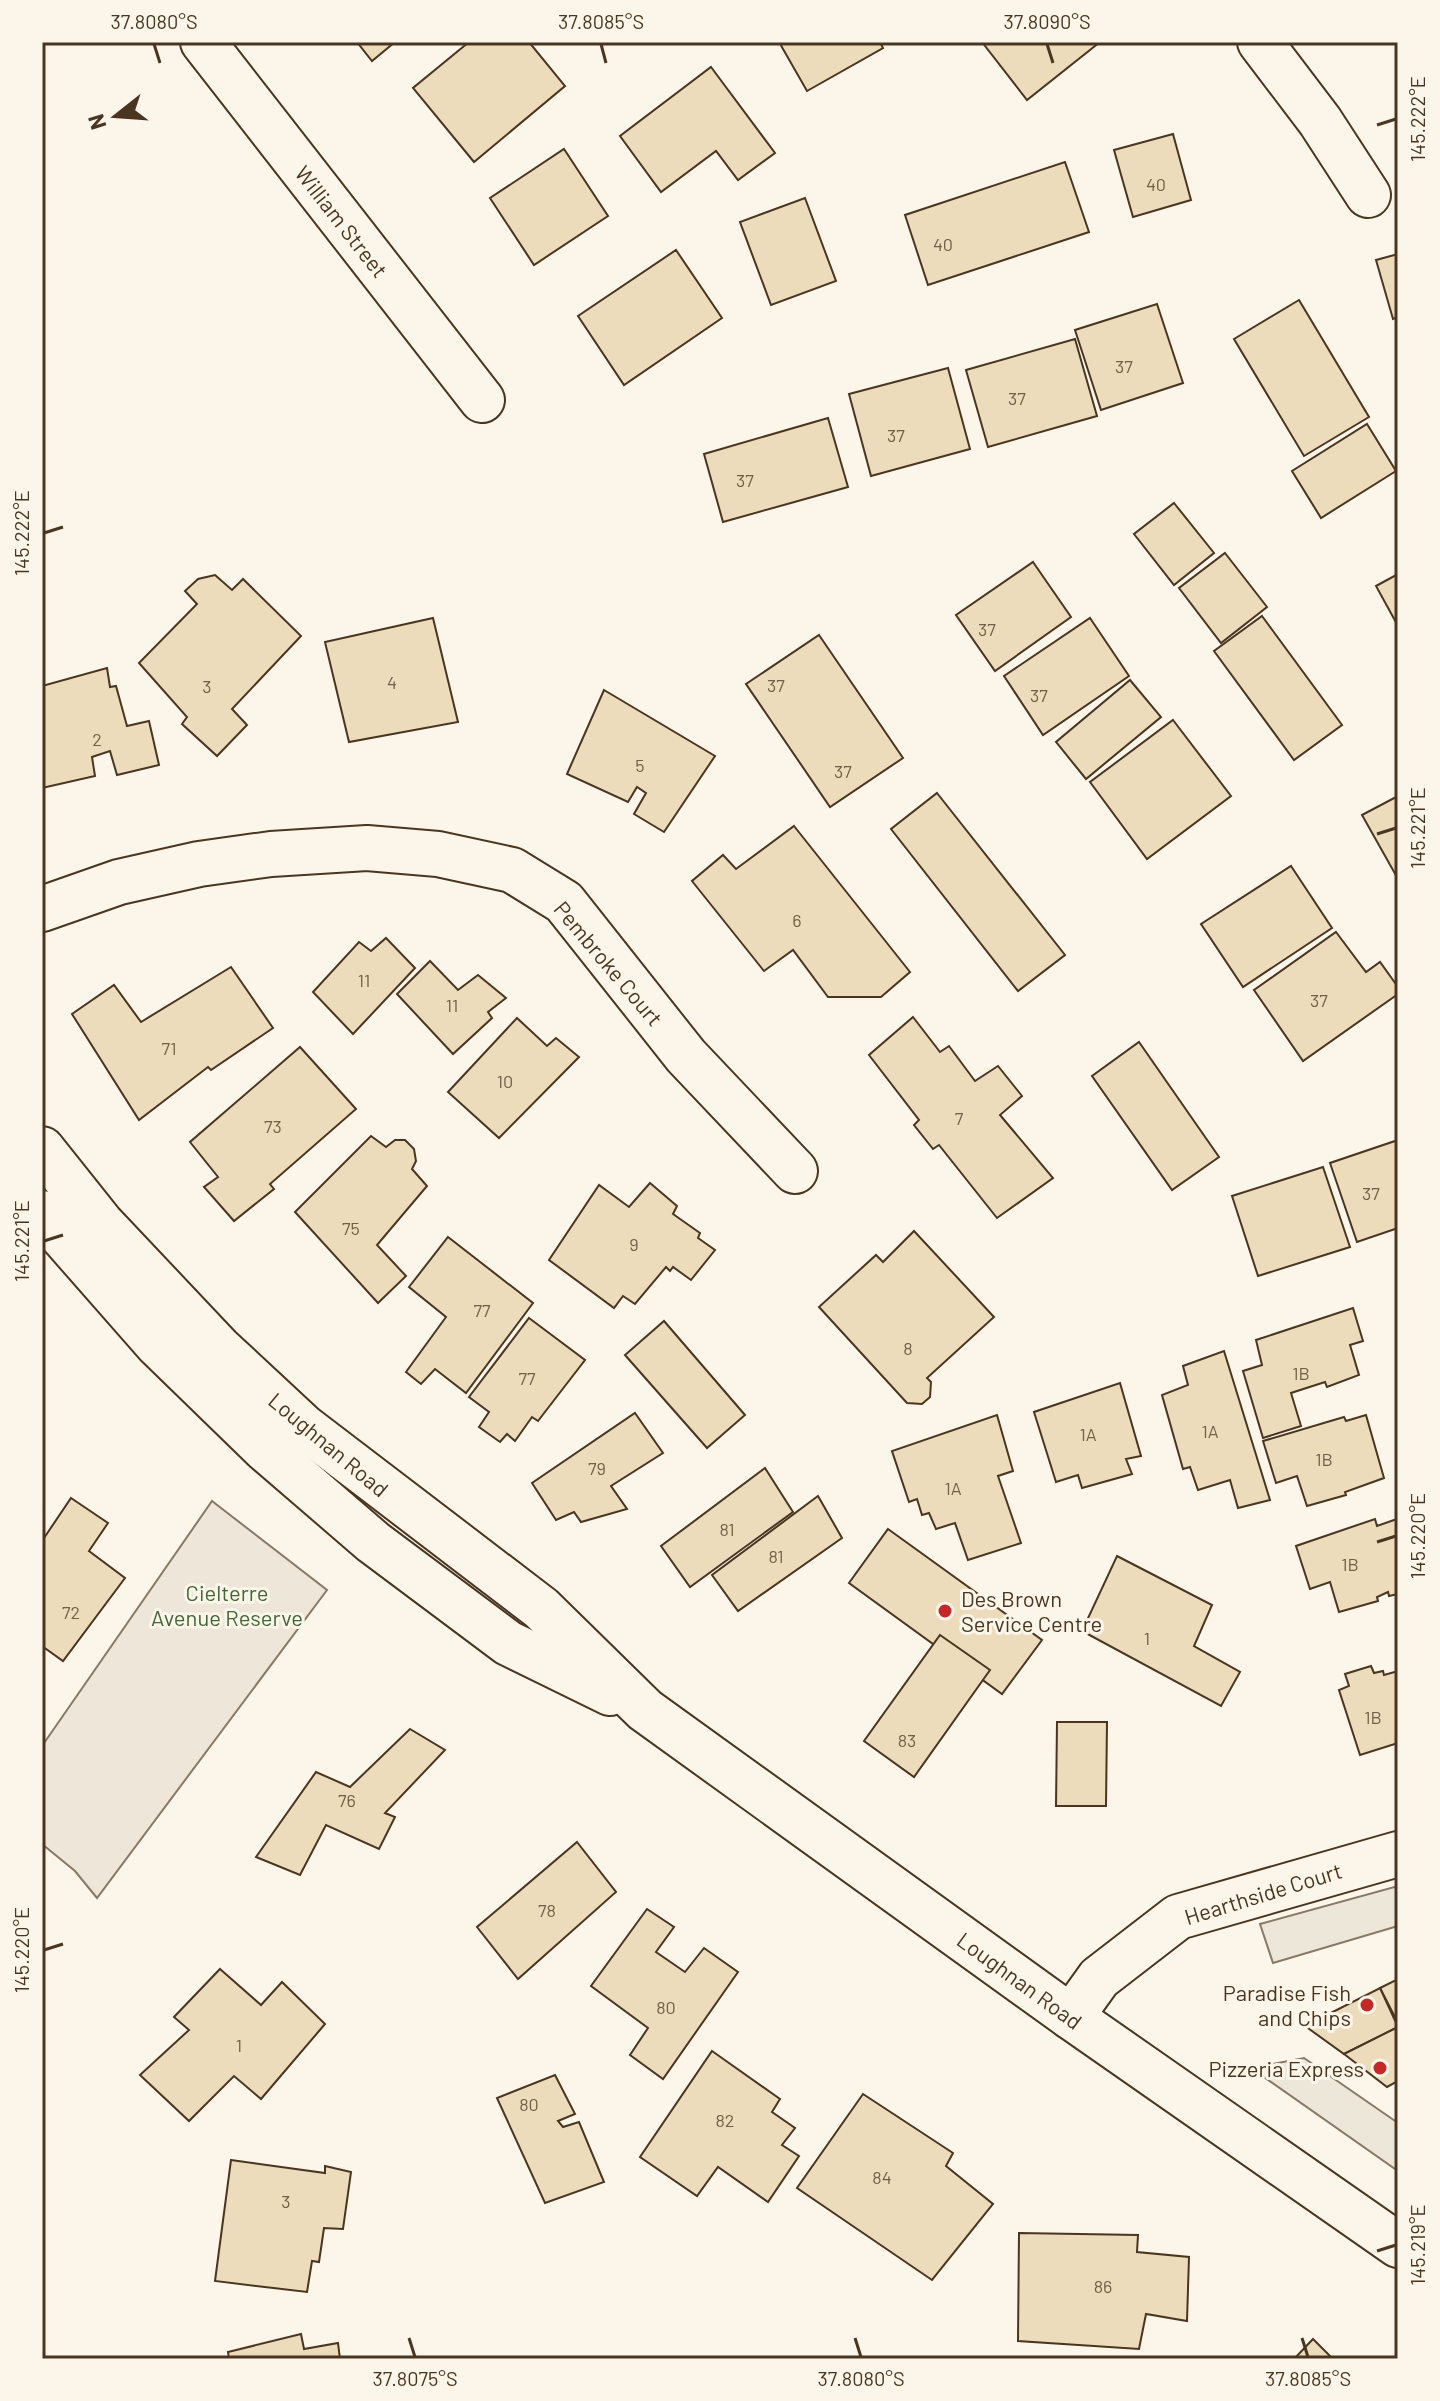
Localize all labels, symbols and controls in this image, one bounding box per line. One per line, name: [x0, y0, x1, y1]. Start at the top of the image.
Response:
text: 37.8080°S: [110, 9, 198, 33]
text: 37.8085°S: [558, 9, 644, 33]
text: 37.8090°S: [1003, 9, 1091, 33]
north arrow: [76, 76, 156, 156]
text: 145.222°E: [1405, 76, 1429, 162]
text: N: [81, 111, 110, 133]
street label: William Street: [290, 160, 394, 282]
house number: 40: [1146, 173, 1166, 195]
house number: 40: [933, 233, 953, 255]
house number: 37: [1115, 355, 1133, 377]
house number: 37: [1008, 387, 1026, 409]
house number: 37: [887, 424, 905, 446]
house number: 37: [736, 469, 754, 491]
text: 145.222°E: [9, 490, 33, 576]
house number: 37: [978, 618, 996, 640]
house number: 4: [387, 671, 397, 693]
house number: 37: [767, 674, 785, 696]
house number: 3: [202, 675, 212, 697]
house number: 37: [1030, 684, 1048, 706]
house number: 2: [92, 728, 102, 750]
house number: 5: [635, 754, 645, 776]
house number: 37: [834, 760, 852, 782]
text: 145.221°E: [1405, 787, 1429, 869]
street label: Pembroke Court: [549, 895, 669, 1031]
house number: 6: [792, 909, 802, 931]
house number: 11: [358, 969, 370, 991]
house number: 37: [1310, 989, 1328, 1011]
house number: 11: [446, 994, 458, 1016]
house number: 71: [162, 1037, 176, 1059]
house number: 10: [497, 1070, 513, 1092]
house number: 7: [955, 1107, 964, 1129]
house number: 73: [264, 1115, 282, 1137]
house number: 37: [1362, 1182, 1380, 1204]
text: 145.221°E: [9, 1200, 33, 1282]
house number: 75: [342, 1217, 360, 1239]
house number: 9: [629, 1233, 639, 1255]
house number: 77: [473, 1299, 491, 1321]
house number: 8: [903, 1337, 913, 1359]
house number: 1B: [1292, 1362, 1310, 1384]
house number: 77: [518, 1367, 536, 1389]
street label: Loughnan Road: [264, 1387, 394, 1501]
house number: 1A: [1201, 1420, 1219, 1442]
house number: 1A: [1079, 1423, 1097, 1445]
house number: 1B: [1315, 1448, 1333, 1470]
house number: 79: [588, 1457, 606, 1479]
house number: 1A: [944, 1477, 962, 1499]
text: 145.220°E: [1405, 1493, 1429, 1579]
house number: 81: [719, 1518, 735, 1540]
house number: 81: [768, 1545, 784, 1567]
house number: 1B: [1341, 1553, 1359, 1575]
park label: Cielterre Avenue Reserve: [151, 1579, 303, 1630]
place label: Des Brown Service Centre: [961, 1585, 1102, 1636]
house number: 72: [62, 1601, 80, 1623]
marker: Des Brown Service Centre: [936, 1602, 954, 1620]
house number: 1: [1144, 1627, 1150, 1649]
house number: 1B: [1364, 1706, 1382, 1728]
house number: 83: [898, 1729, 916, 1751]
house number: 76: [338, 1789, 356, 1811]
street label: Hearthside Court: [1181, 1857, 1345, 1929]
house number: 78: [538, 1899, 556, 1921]
text: 145.220°E: [9, 1907, 33, 1993]
street label: Loughnan Road: [953, 1926, 1087, 2034]
place label: Paradise Fish and Chips: [1223, 1979, 1351, 2030]
house number: 80: [656, 1996, 676, 2018]
marker: Paradise Fish and Chips: [1358, 1996, 1376, 2014]
house number: 1: [236, 2034, 242, 2056]
place label: Pizzeria Express: [1209, 2055, 1364, 2081]
marker: Pizzeria Express: [1371, 2059, 1389, 2077]
house number: 80: [519, 2093, 539, 2115]
house number: 82: [715, 2109, 735, 2131]
house number: 84: [872, 2166, 892, 2188]
house number: 3: [281, 2190, 291, 2212]
text: 145.219°E: [1405, 2204, 1429, 2286]
house number: 86: [1094, 2275, 1112, 2297]
text: 37.8075°S: [372, 2366, 458, 2390]
text: 37.8080°S: [817, 2366, 905, 2390]
text: 37.8085°S: [1265, 2366, 1351, 2390]

